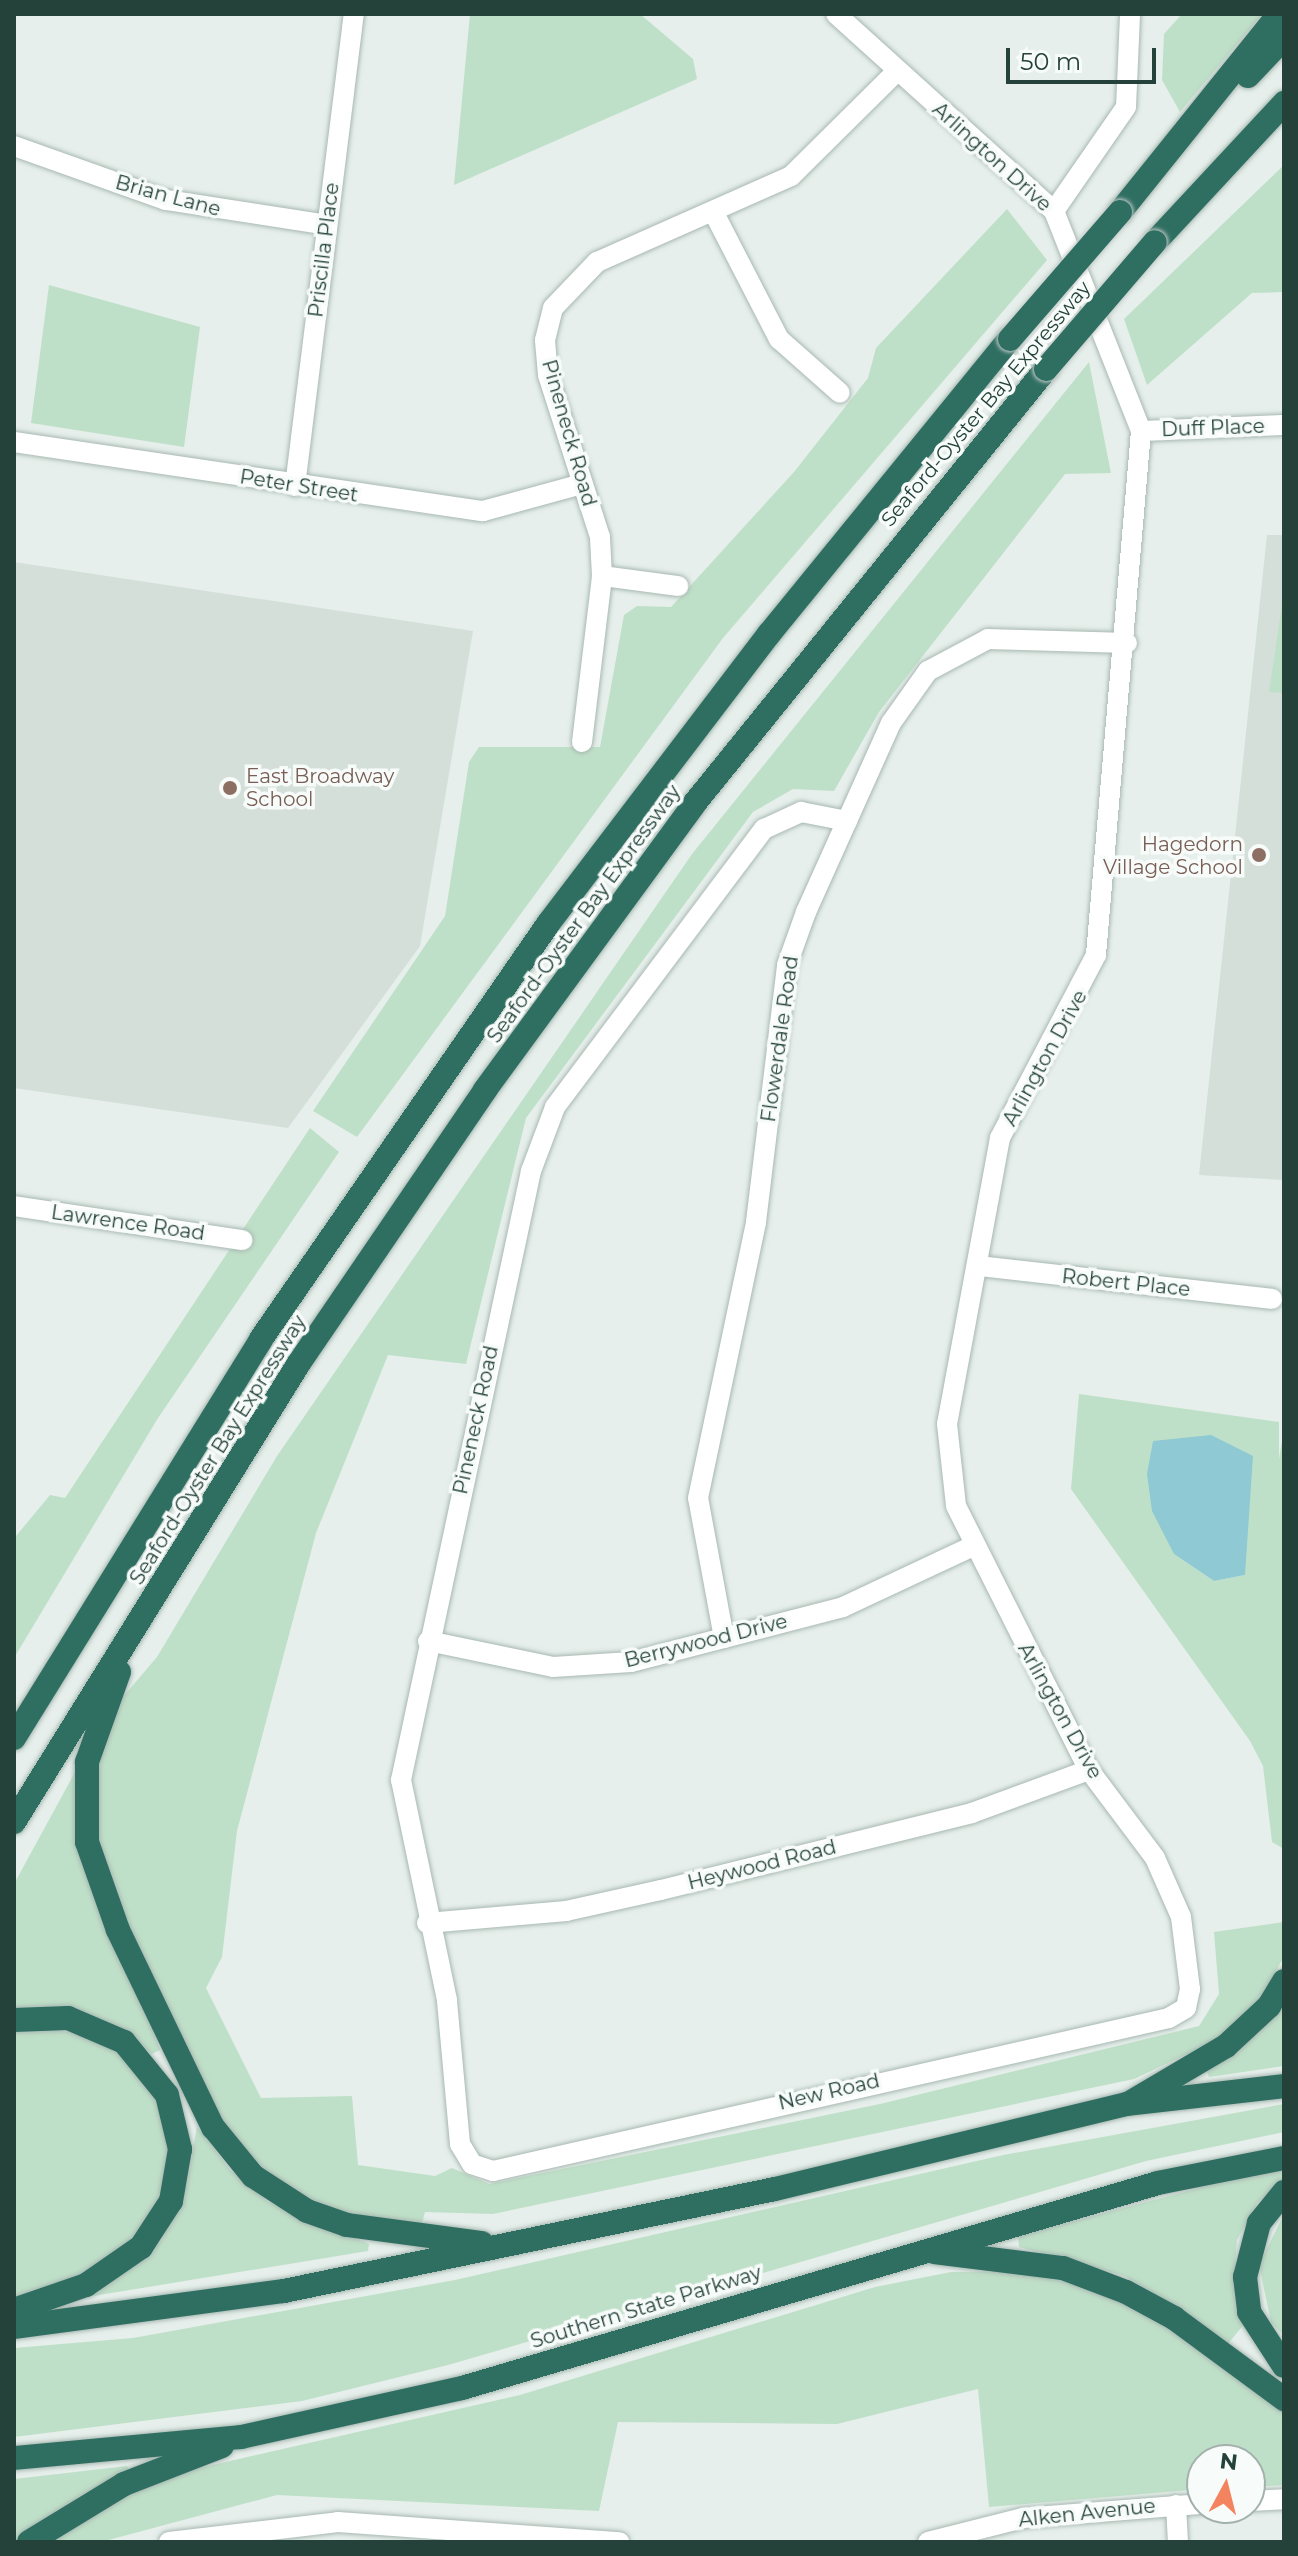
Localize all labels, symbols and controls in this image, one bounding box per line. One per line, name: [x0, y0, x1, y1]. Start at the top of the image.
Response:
scale bar: [1010, 32, 1160, 82]
text: 50 m: [1020, 47, 1081, 76]
street label: Arlington Drive: [928, 97, 1056, 217]
street label: Brian Lane: [113, 170, 223, 222]
street label: Priscilla Place: [304, 181, 344, 319]
street label: Seaford-Oyster Bay Expressway: [876, 276, 1096, 532]
street label: Pineneck Road: [537, 357, 601, 509]
street label: Duff Place: [1161, 414, 1265, 442]
street label: Peter Street: [238, 465, 360, 507]
place label: East Broadway School: [246, 764, 394, 811]
marker: East Broadway School: [221, 779, 239, 797]
street label: Seaford-Oyster Bay Expressway: [482, 780, 686, 1048]
place label: Hagedorn Village School: [1103, 832, 1243, 879]
marker: Hagedorn Village School: [1250, 846, 1268, 864]
street label: Flowerdale Road: [756, 954, 804, 1124]
street label: Arlington Drive: [998, 986, 1092, 1130]
street label: Lawrence Road: [50, 1200, 206, 1246]
street label: Robert Place: [1061, 1264, 1191, 1302]
street label: Seaford-Oyster Bay Expressway: [125, 1311, 311, 1589]
street label: Pineneck Road: [449, 1343, 503, 1497]
street label: Berrywood Drive: [622, 1609, 790, 1673]
street label: Arlington Drive: [1013, 1639, 1107, 1783]
street label: Heywood Road: [685, 1835, 839, 1895]
street label: New Road: [776, 2069, 882, 2115]
street label: Southern State Parkway: [528, 2260, 764, 2354]
north arrow: [1186, 2444, 1266, 2524]
text: N: [1218, 2447, 1239, 2476]
street label: Alken Avenue: [1017, 2494, 1157, 2532]

